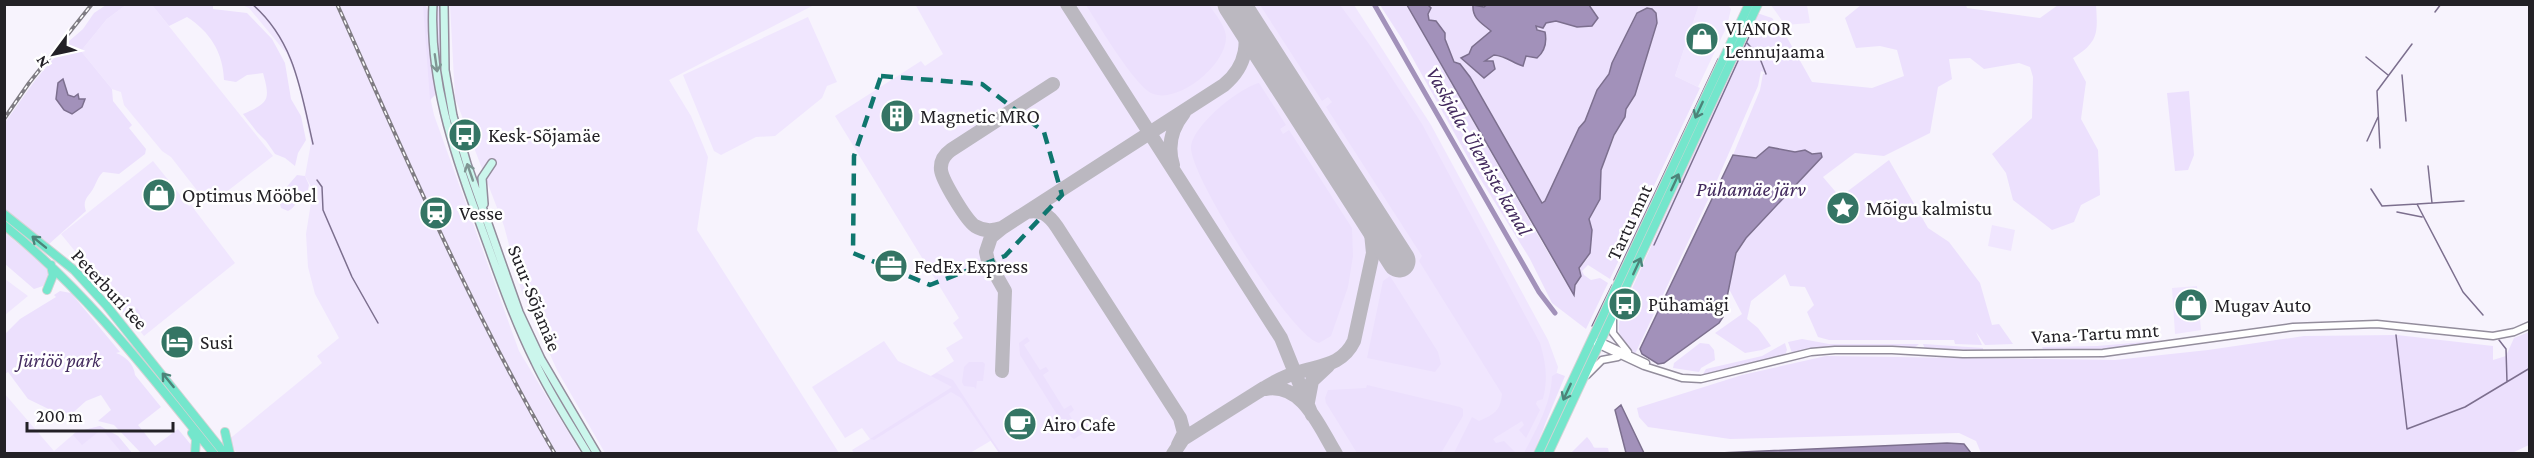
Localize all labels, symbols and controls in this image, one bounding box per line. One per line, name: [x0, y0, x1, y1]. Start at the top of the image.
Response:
place label: VIANOR Lennujaama: [1725, 17, 1825, 63]
shop icon: VIANOR Lennujaama: [1684, 21, 1720, 57]
north arrow: [24, 24, 84, 84]
one-way arrow: [431, 52, 442, 72]
text: N: [32, 53, 52, 71]
water label: Vaskjala-Ülemiste kanal: [1421, 62, 1538, 240]
building icon: Magnetic MRO: [879, 98, 915, 134]
one-way arrow: [1693, 101, 1705, 119]
place label: Magnetic MRO: [920, 105, 1040, 128]
bus stop icon: Kesk-Sõjamäe: [447, 117, 483, 153]
place label: Kesk-Sõjamäe: [488, 124, 600, 147]
one-way arrow: [463, 163, 474, 181]
one-way arrow: [1670, 174, 1682, 192]
shop icon: Optimus Mööbel: [141, 177, 177, 213]
water label: Pühamäe järv: [1696, 177, 1806, 201]
street label: Tartu mnt: [1602, 180, 1656, 263]
place label: Optimus Mööbel: [182, 184, 317, 207]
place icon: Mõigu kalmistu: [1825, 190, 1861, 226]
station icon: Vesse: [418, 195, 454, 231]
place label: Mõigu kalmistu: [1866, 197, 1993, 220]
place label: Vesse: [459, 202, 503, 224]
one-way arrow: [31, 236, 47, 249]
street label: Suur-Sõjamäe: [503, 242, 566, 355]
street label: Peterburi tee: [67, 244, 153, 334]
office icon: FedEx Express: [873, 248, 909, 284]
place label: FedEx Express: [914, 255, 1028, 278]
one-way arrow: [1631, 257, 1643, 275]
bus stop icon: Pühamägi: [1607, 286, 1643, 322]
shop icon: Mugav Auto: [2173, 287, 2209, 323]
place label: Pühamägi: [1648, 293, 1729, 316]
place label: Mugav Auto: [2214, 294, 2311, 317]
street label: Vana-Tartu mnt: [2031, 319, 2160, 347]
hotel icon: Susi: [159, 324, 195, 360]
place label: Susi: [200, 331, 233, 353]
park label: Jüriöö park: [14, 349, 102, 372]
one-way arrow: [161, 373, 174, 389]
one-way arrow: [1560, 383, 1572, 401]
scale bar: [27, 395, 172, 433]
text: 200 m: [36, 406, 83, 426]
cafe icon: Airo Cafe: [1002, 406, 1038, 442]
place label: Airo Cafe: [1043, 413, 1116, 435]

